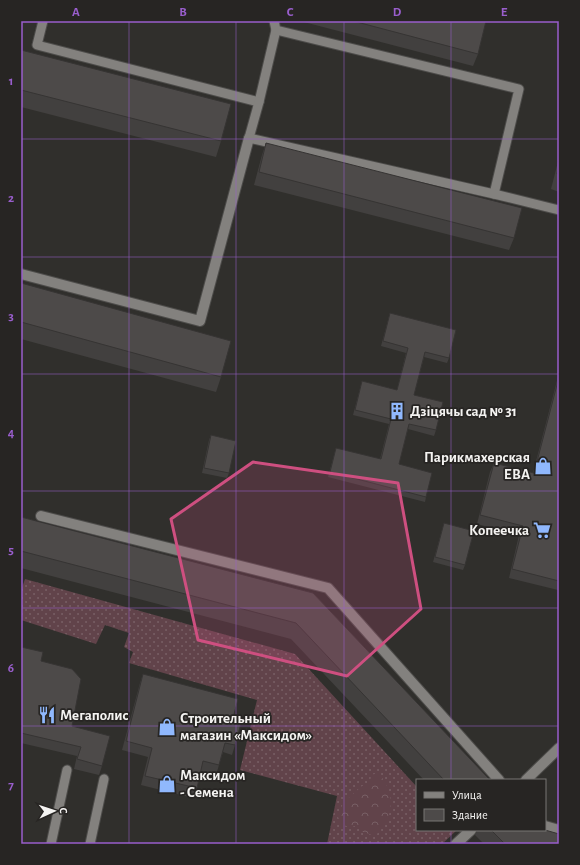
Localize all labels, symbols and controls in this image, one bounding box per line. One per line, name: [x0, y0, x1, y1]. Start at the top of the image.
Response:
text: A: [72, 6, 80, 19]
text: B: [179, 6, 187, 19]
text: C: [287, 6, 294, 19]
text: D: [393, 6, 402, 19]
text: E: [501, 6, 508, 19]
text: 1: [9, 75, 13, 88]
text: 2: [8, 192, 14, 205]
text: 3: [8, 310, 14, 323]
building icon: Дзіцячы сад № 31: [387, 401, 407, 421]
place label: Дзіцячы сад № 31: [410, 404, 517, 419]
text: 4: [8, 427, 15, 440]
place label: Парикмахерская ЕВА: [424, 450, 530, 482]
shop icon: Парикмахерская ЕВА: [533, 456, 553, 476]
supermarket icon: Копеечка: [532, 520, 552, 540]
place label: Копеечка: [469, 523, 529, 538]
text: 5: [8, 544, 14, 557]
text: 6: [8, 662, 14, 675]
restaurant icon: Мегаполис: [37, 705, 57, 725]
place label: Мегаполис: [60, 708, 129, 723]
place label: Строительный магазин «Максидом»: [180, 711, 312, 743]
shop icon: Строительный магазин «Максидом»: [157, 717, 177, 737]
place label: Максидом - Семена: [180, 768, 246, 800]
shop icon: Максидом - Семена: [157, 774, 177, 794]
text: 7: [8, 779, 14, 792]
legend: [416, 779, 546, 831]
text: Улица: [452, 789, 482, 801]
north arrow: [34, 791, 74, 831]
text: С: [58, 807, 69, 814]
text: Здание: [452, 809, 488, 821]

